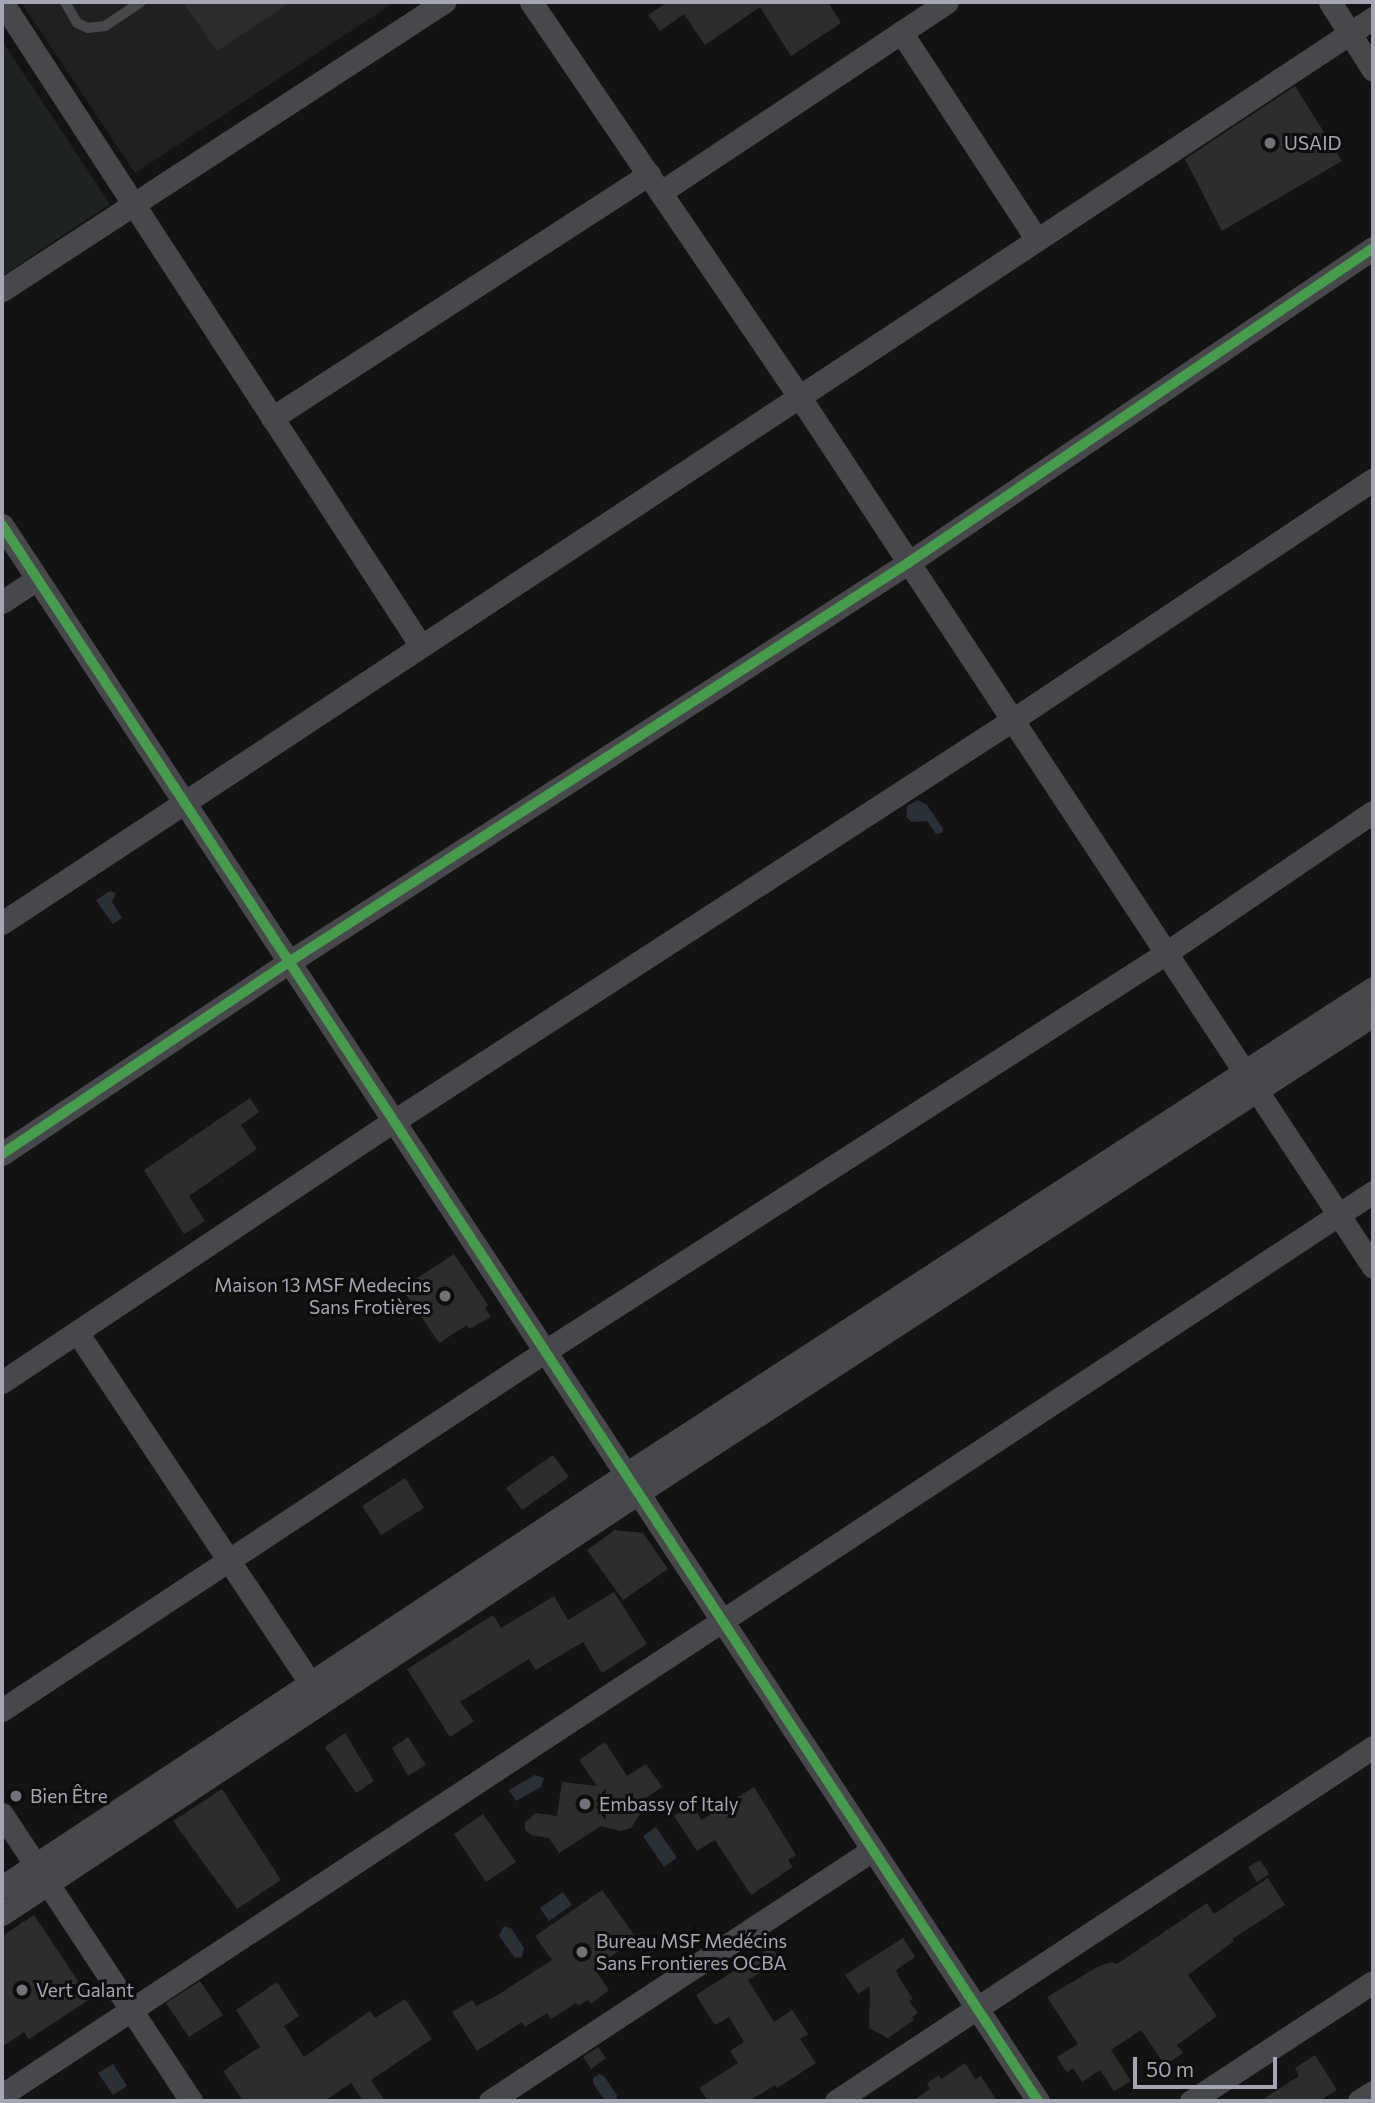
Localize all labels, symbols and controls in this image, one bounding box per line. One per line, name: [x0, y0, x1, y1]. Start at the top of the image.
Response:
place label: USAID: [1284, 132, 1341, 154]
marker: USAID: [1262, 135, 1278, 151]
place label: Maison 13 MSF Medecins Sans Frotières: [214, 1274, 431, 1318]
marker: Maison 13 MSF Medecins Sans Frotières: [437, 1288, 453, 1304]
place label: Bien Être: [30, 1785, 108, 1807]
marker: Bien Être: [8, 1788, 24, 1804]
place label: Embassy of Italy: [599, 1793, 739, 1815]
marker: Embassy of Italy: [577, 1796, 593, 1812]
place label: Bureau MSF Medécins Sans Frontieres OCBA: [596, 1930, 787, 1974]
marker: Bureau MSF Medécins Sans Frontieres OCBA: [574, 1944, 590, 1960]
place label: Vert Galant: [36, 1979, 134, 2001]
marker: Vert Galant: [14, 1982, 30, 1998]
scale bar: [1137, 2044, 1280, 2088]
text: 50 m: [1146, 2056, 1194, 2081]

